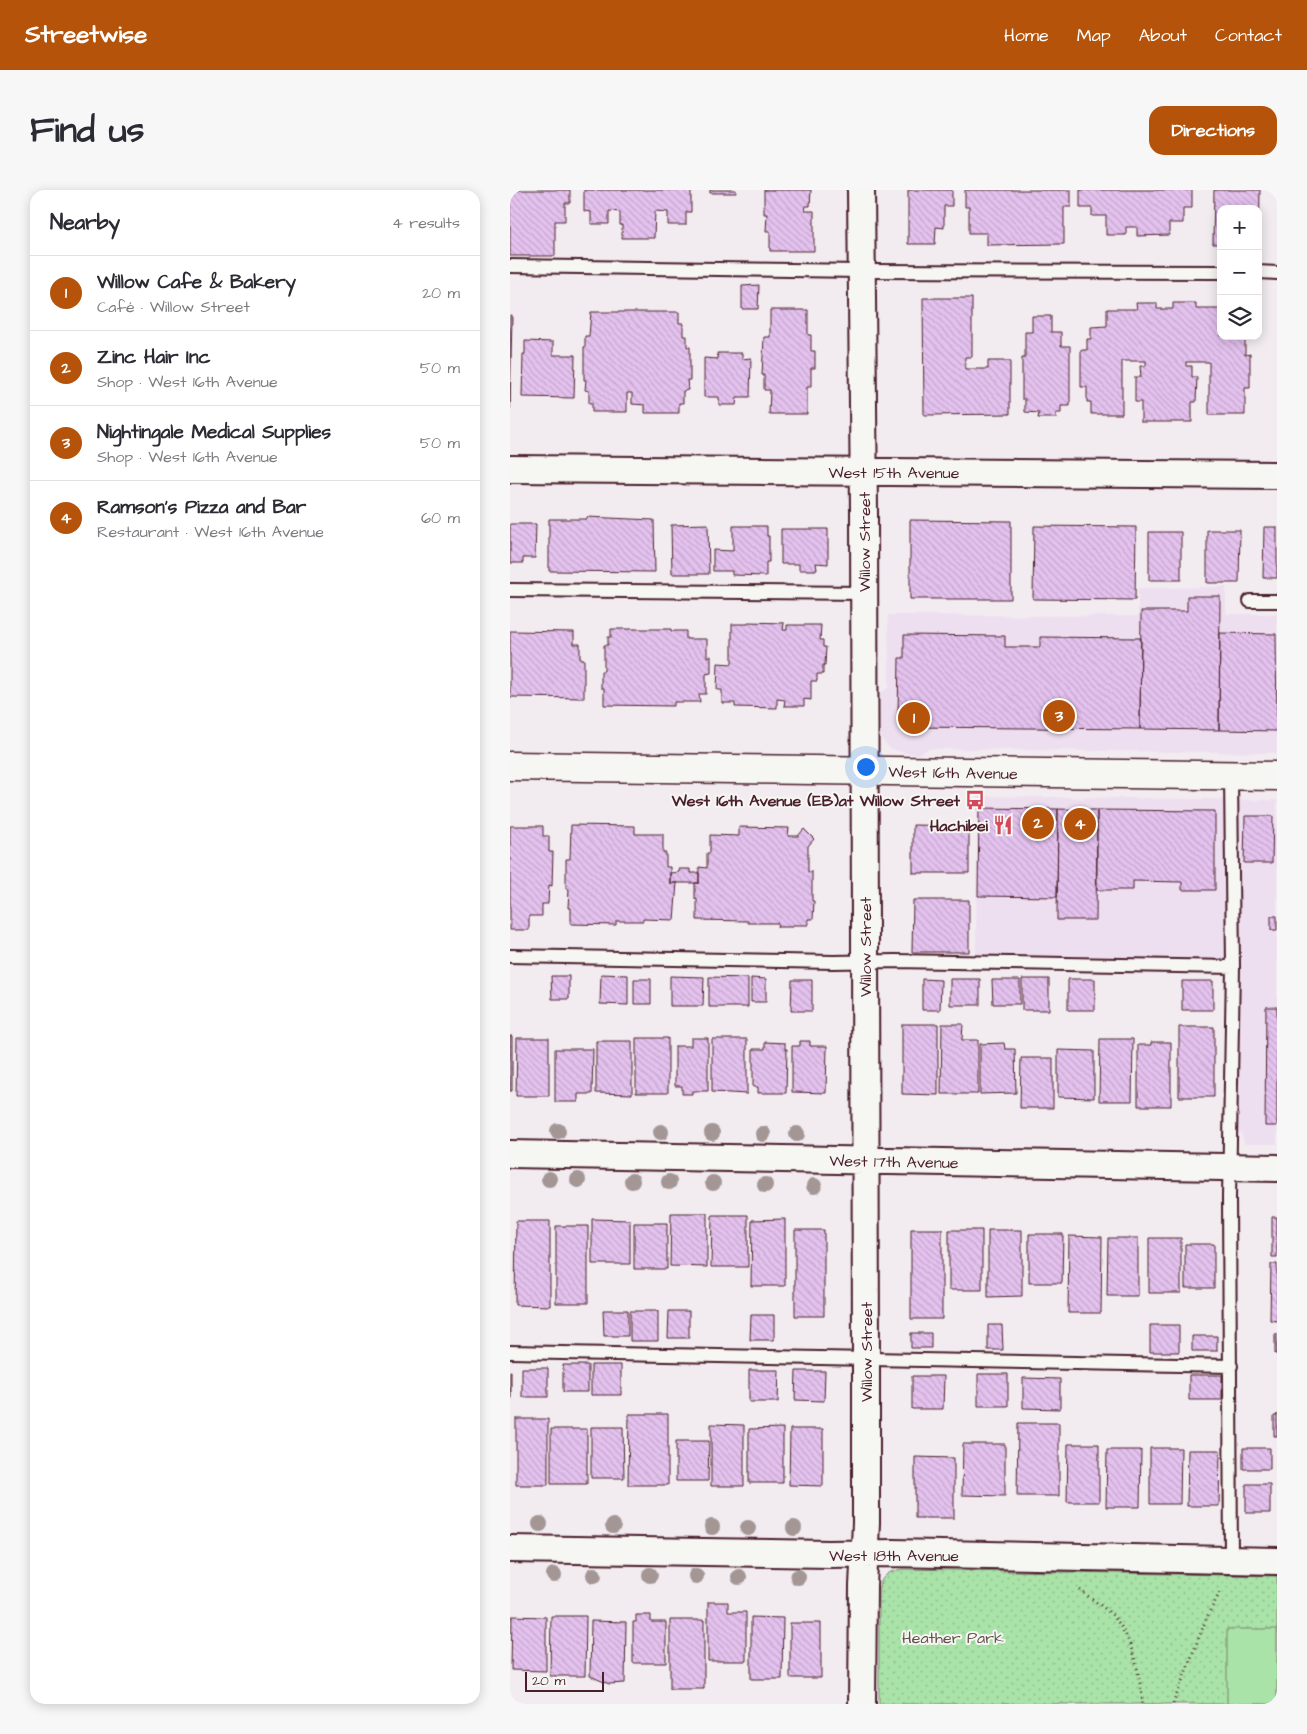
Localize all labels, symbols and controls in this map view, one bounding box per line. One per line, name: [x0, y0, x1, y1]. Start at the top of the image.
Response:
text: Streetwise: [25, 18, 147, 52]
text: Home: [1004, 23, 1049, 48]
text: Map: [1077, 23, 1111, 48]
text: About: [1139, 23, 1187, 48]
text: Contact: [1215, 23, 1282, 48]
text: Find us: [30, 106, 144, 155]
button: Directions: [1149, 106, 1277, 155]
map controls: [1217, 205, 1262, 340]
button: +: [1217, 205, 1262, 250]
text: Nearby: [50, 208, 120, 237]
text: 4 results: [392, 212, 460, 234]
button: −: [1217, 250, 1262, 295]
text: Willow Cafe & Bakery: [97, 269, 296, 296]
text: 1: [65, 282, 67, 304]
text: 20 m: [422, 282, 460, 304]
button: layers: [1217, 295, 1262, 340]
text: Café · Willow Street: [97, 296, 250, 318]
text: Zinc Hair Inc: [97, 344, 210, 371]
text: 2: [61, 357, 71, 379]
text: 50 m: [420, 357, 460, 379]
text: Shop · West 16th Avenue: [97, 371, 278, 393]
text: Nightingale Medical Supplies: [97, 419, 331, 446]
text: 3: [62, 432, 70, 454]
text: 50 m: [420, 432, 460, 454]
text: Shop · West 16th Avenue: [97, 446, 278, 468]
street label: West 15th Avenue: [829, 462, 960, 484]
street label: Willow Street: [854, 491, 876, 592]
text: Ramson's Pizza and Bar: [97, 494, 306, 521]
text: 4: [61, 507, 71, 529]
text: 60 m: [421, 507, 460, 529]
text: Restaurant · West 16th Avenue: [97, 521, 324, 543]
pin: 3: [1043, 697, 1075, 735]
pin: 1: [898, 699, 930, 737]
your location: [853, 754, 879, 780]
street label: West 16th Avenue: [888, 761, 1018, 785]
bus stop icon: West 16th Avenue (EB)at Willow Street: [964, 789, 986, 811]
place label: West 16th Avenue (EB)at Willow Street: [671, 790, 961, 812]
pin: 2: [1022, 804, 1054, 842]
pin: 4: [1064, 805, 1096, 843]
restaurant icon: Hachibei: [992, 814, 1014, 836]
place label: Hachibei: [930, 815, 989, 837]
street label: Willow Street: [855, 896, 877, 997]
street label: West 17th Avenue: [829, 1150, 959, 1174]
street label: Willow Street: [856, 1301, 878, 1402]
street label: West 18th Avenue: [829, 1545, 959, 1567]
park label: Heather Park: [902, 1627, 1004, 1649]
scale bar: [525, 1669, 604, 1692]
text: 20 m: [532, 1671, 565, 1691]

